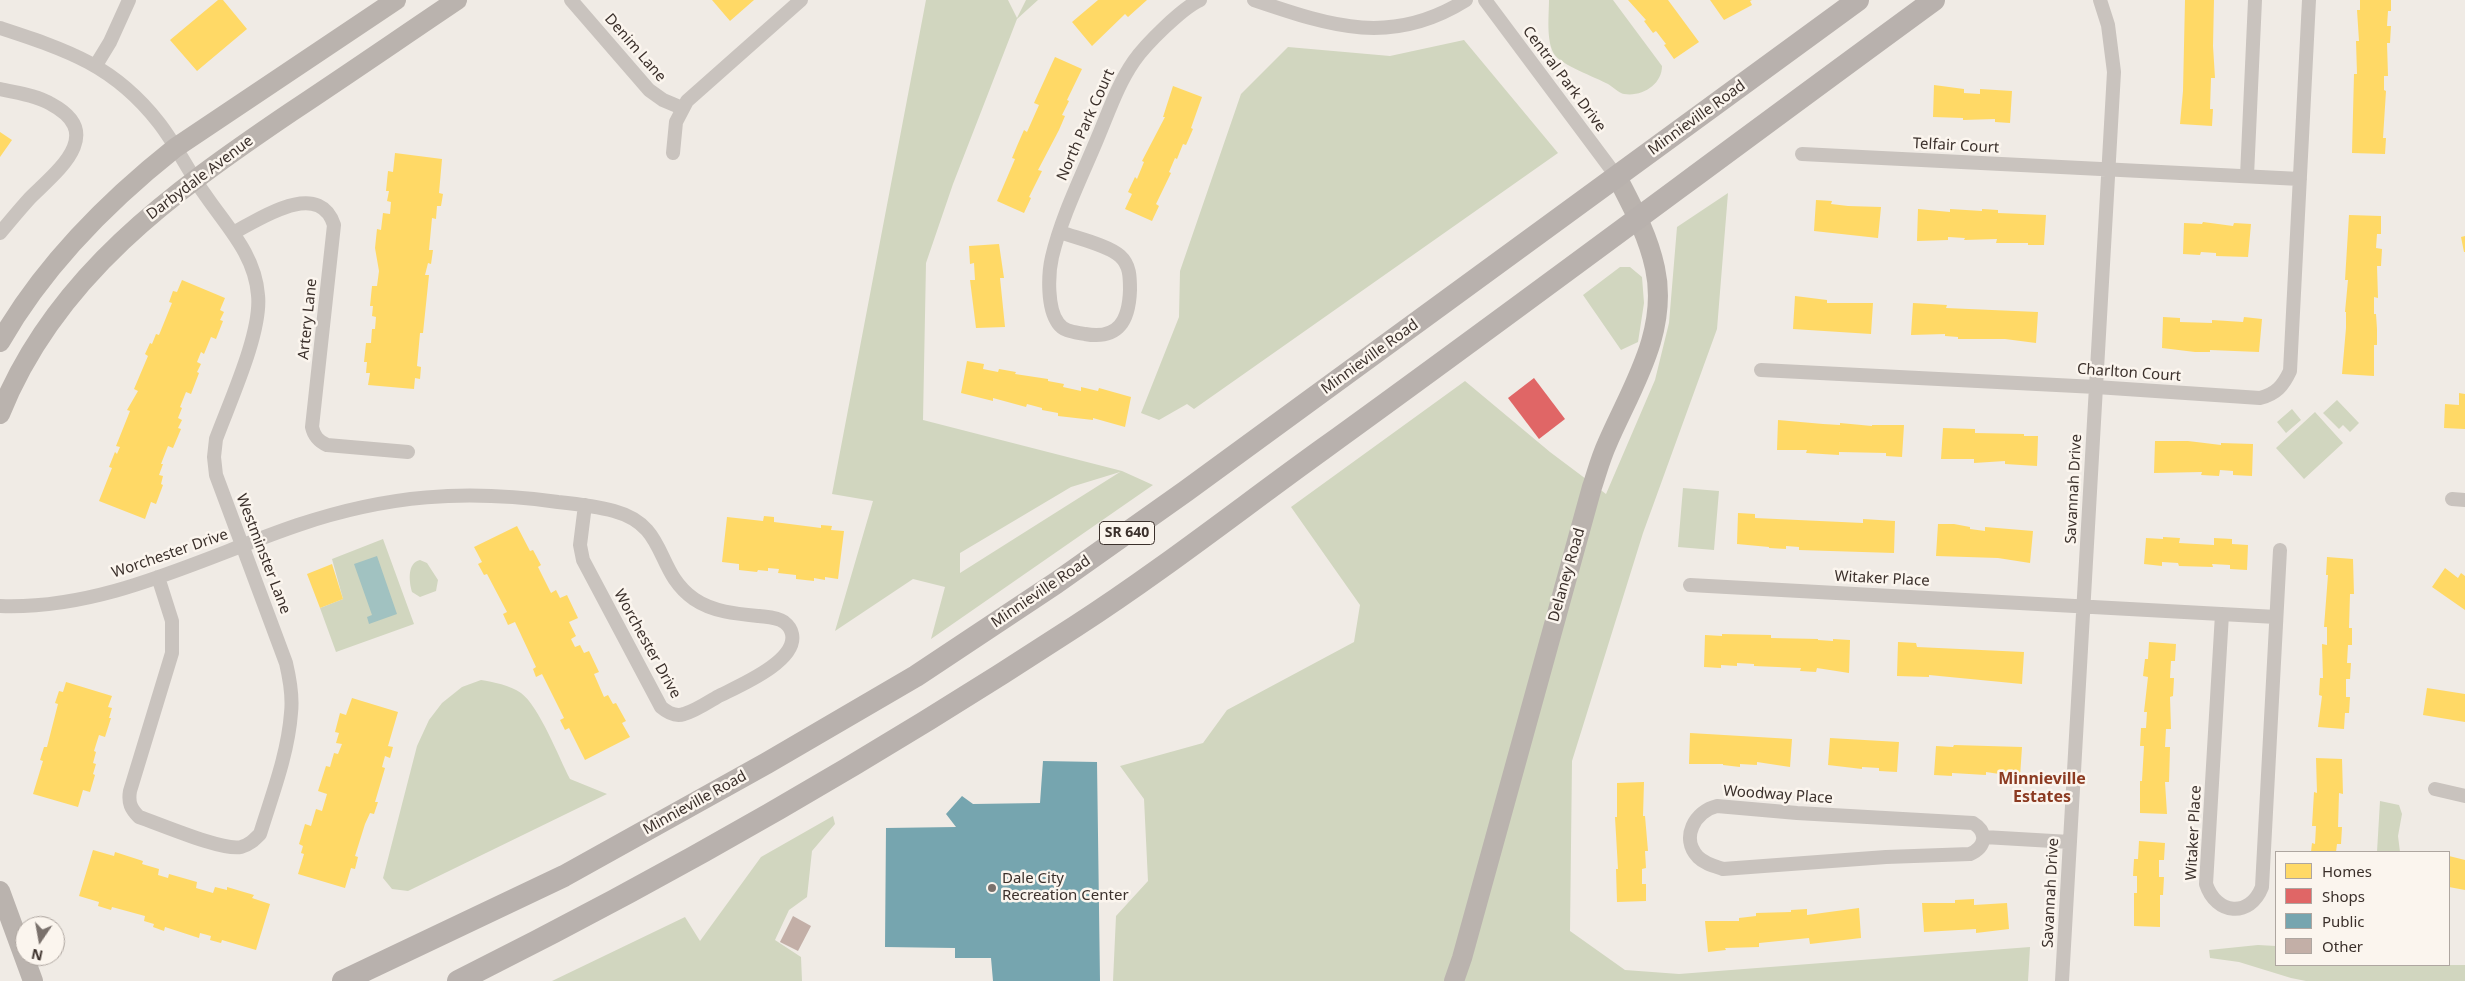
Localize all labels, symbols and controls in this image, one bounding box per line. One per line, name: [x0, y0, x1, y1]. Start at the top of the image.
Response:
street label: Denim Lane: [600, 10, 670, 86]
street label: Central Park Drive: [1518, 23, 1610, 135]
street label: North Park Court: [1053, 66, 1119, 184]
street label: Minnieville Road: [1645, 77, 1749, 159]
street label: Darbydale Avenue: [143, 132, 257, 224]
street label: Telfair Court: [1912, 135, 2000, 157]
street label: Artery Lane: [295, 278, 321, 360]
street label: Minnieville Road: [1318, 316, 1422, 398]
street label: Charlton Court: [2076, 360, 2182, 386]
street label: Savannah Drive: [2062, 434, 2086, 544]
street label: Westminster Lane: [232, 491, 294, 617]
road number: SR 640: [1100, 522, 1154, 544]
street label: Worchester Drive: [109, 526, 231, 582]
street label: Delaney Road: [1545, 526, 1589, 624]
street label: Minnieville Road: [988, 552, 1094, 632]
street label: Witaker Place: [1834, 568, 1930, 590]
street label: Worchester Drive: [610, 586, 684, 702]
street label: Minnieville Road: [640, 767, 750, 839]
district label: Minnieville Estates: [1998, 769, 2086, 807]
street label: Woodway Place: [1723, 782, 1833, 808]
street label: Witaker Place: [2183, 785, 2205, 881]
street label: Savannah Drive: [2039, 838, 2063, 948]
legend: [2275, 851, 2450, 966]
text: Homes: [2322, 861, 2372, 881]
place label: Dale City Recreation Center: [1002, 870, 1129, 905]
marker: Dale City Recreation Center: [986, 882, 998, 894]
text: Shops: [2322, 886, 2365, 906]
text: Public: [2322, 911, 2365, 931]
north arrow: [15, 916, 65, 966]
text: Other: [2322, 936, 2363, 956]
text: N: [29, 945, 45, 966]

